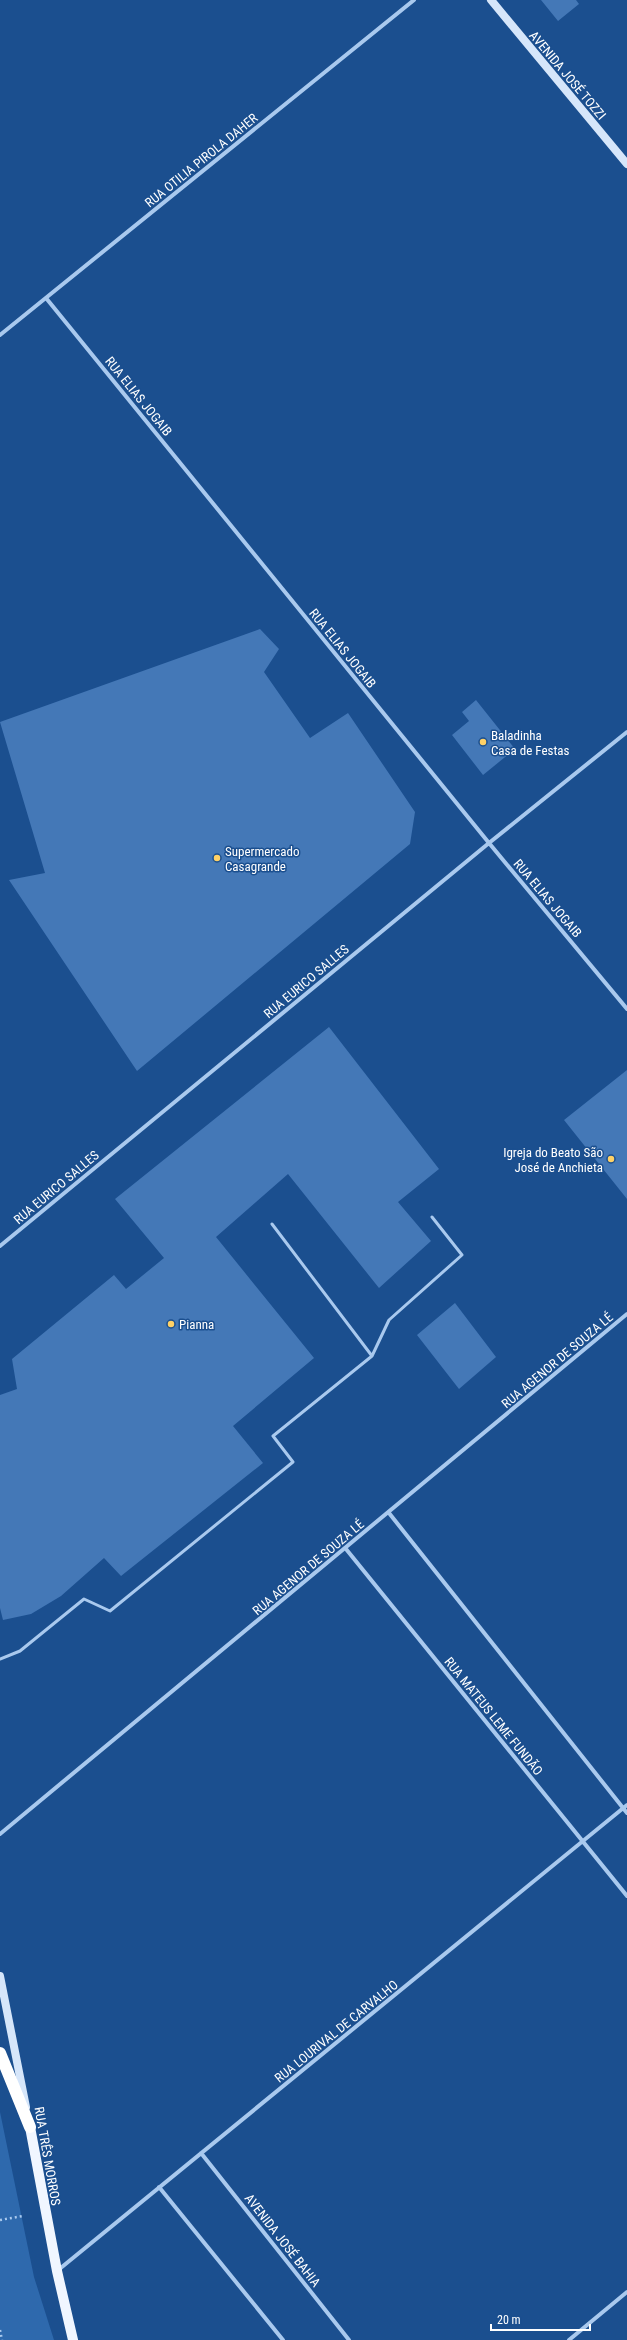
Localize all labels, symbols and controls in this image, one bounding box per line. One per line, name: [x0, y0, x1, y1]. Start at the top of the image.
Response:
street label: AVENIDA JOSÉ TOZZI: [526, 28, 609, 123]
street label: RUA OTILIA PIROLA DAHER: [142, 110, 261, 210]
street label: RUA ELIAS JOGAIB: [102, 354, 175, 439]
street label: RUA ELIAS JOGAIB: [306, 606, 379, 691]
place label: Baladinha Casa de Festas: [491, 728, 569, 758]
marker: Baladinha Casa de Festas: [478, 737, 488, 747]
place label: Supermercado Casagrande: [225, 844, 299, 874]
marker: Supermercado Casagrande: [212, 853, 222, 863]
street label: RUA ELIAS JOGAIB: [511, 856, 585, 940]
street label: RUA EURICO SALLES: [261, 941, 352, 1021]
place label: Igreja do Beato São José de Anchieta: [503, 1145, 603, 1175]
street label: RUA EURICO SALLES: [11, 1147, 102, 1227]
marker: Igreja do Beato São José de Anchieta: [606, 1154, 616, 1164]
street label: RUA AGENOR DE SOUZA LÉ: [499, 1309, 616, 1411]
place label: Pianna: [179, 1317, 214, 1332]
marker: Pianna: [166, 1319, 176, 1329]
street label: RUA AGENOR DE SOUZA LÉ: [250, 1516, 367, 1618]
street label: RUA MATEUS LEME FUNDÃO: [441, 1654, 547, 1778]
street label: RUA LOURIVAL DE CARVALHO: [272, 1977, 401, 2086]
street label: RUA TRÊS MORROS: [31, 2105, 64, 2207]
street label: AVENIDA JOSÉ BAHIA: [242, 2191, 324, 2290]
scale bar: [491, 2306, 590, 2332]
text: 20 m: [497, 2313, 521, 2327]

